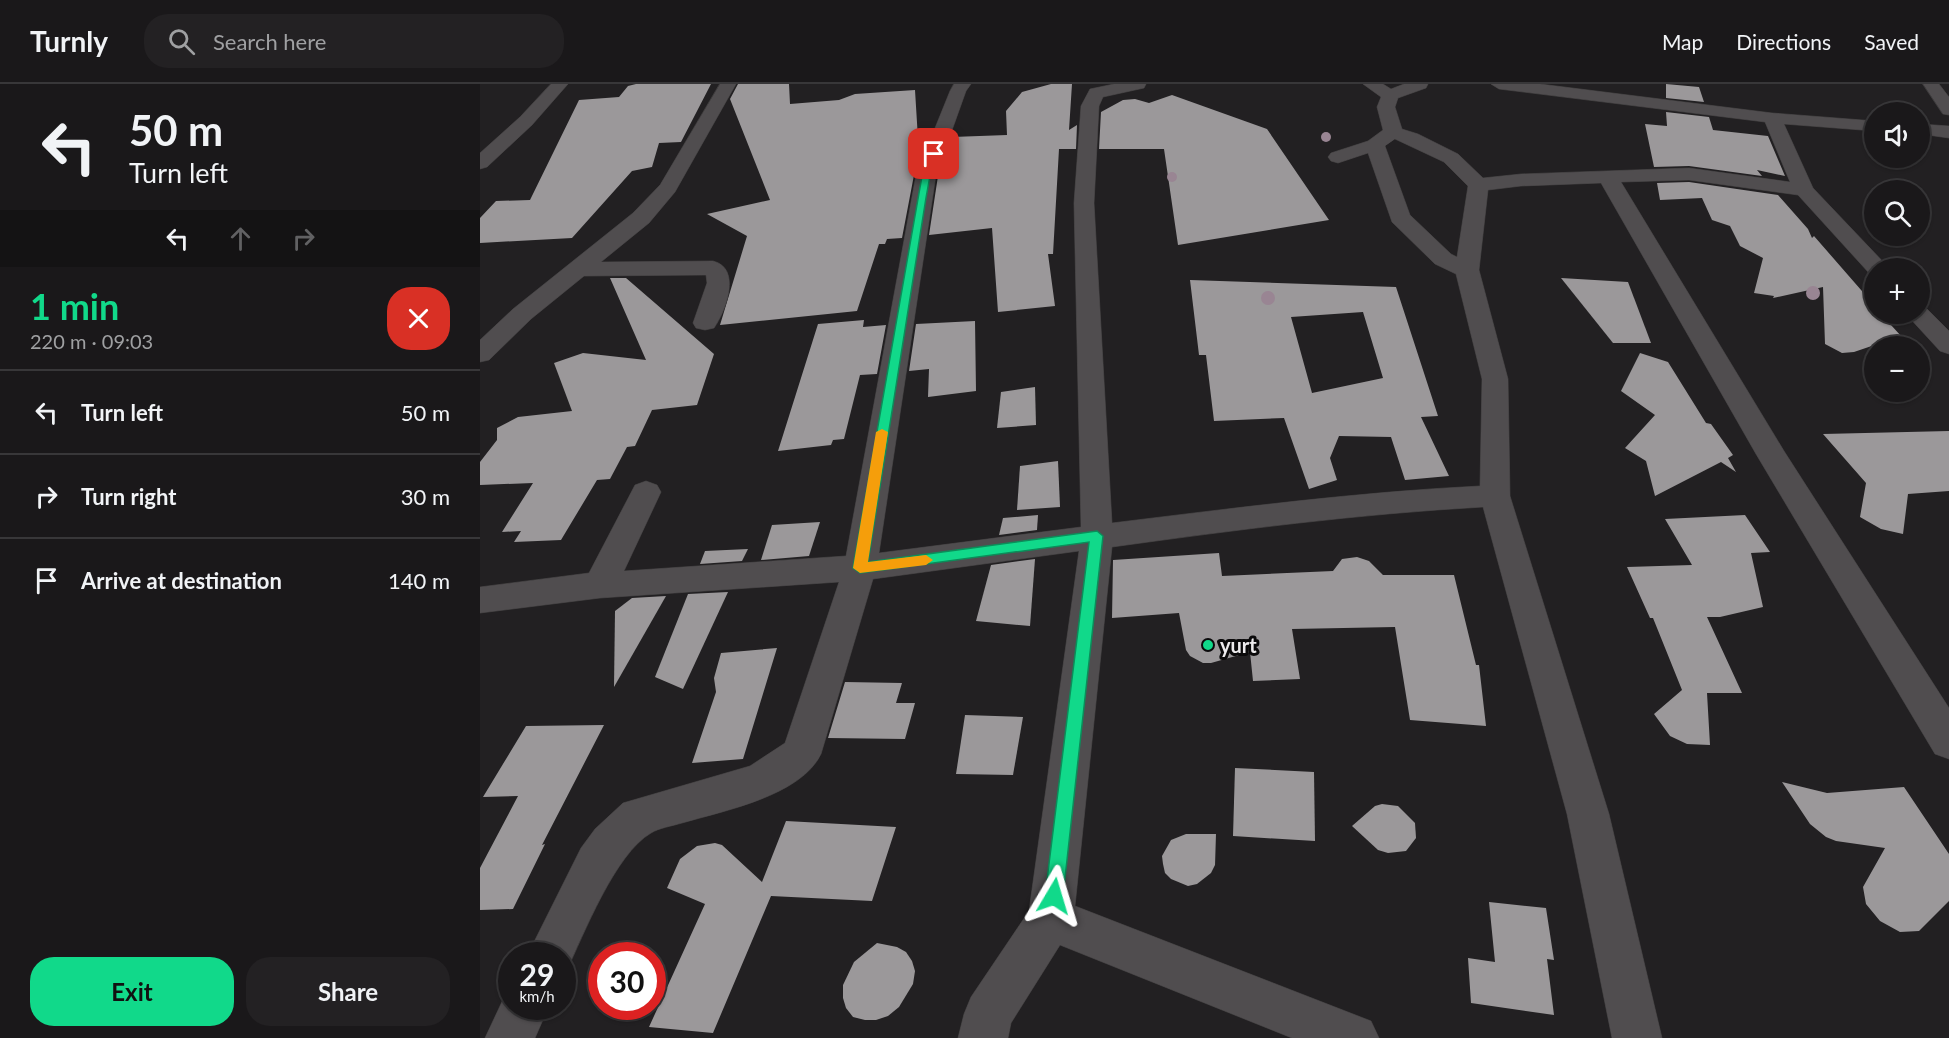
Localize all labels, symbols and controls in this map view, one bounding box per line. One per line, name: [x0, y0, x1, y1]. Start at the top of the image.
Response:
search box: [144, 14, 564, 68]
text: Turnly: [30, 24, 108, 58]
icon: search: [165, 25, 198, 58]
text: Search here: [213, 28, 326, 55]
text: Map: [1662, 29, 1703, 54]
text: Directions: [1736, 29, 1831, 54]
text: Saved: [1864, 29, 1919, 54]
map controls: [1864, 102, 1930, 402]
button: sound: [1864, 102, 1930, 168]
text: 50 m: [129, 105, 223, 155]
icon: left: [30, 108, 108, 186]
pin: [908, 128, 959, 179]
icon: arrive: [917, 137, 950, 170]
text: Turn left: [129, 156, 228, 189]
button: search: [1864, 180, 1930, 246]
icon: left: [161, 222, 194, 255]
icon: ahead: [224, 222, 257, 255]
icon: right: [287, 222, 320, 255]
button: +: [1864, 258, 1930, 324]
text: 1 min: [30, 284, 119, 328]
button: close: [387, 287, 450, 350]
text: 220 m · 09:03: [30, 329, 153, 353]
button: −: [1864, 336, 1930, 402]
icon: left: [30, 396, 63, 429]
text: Turn left: [81, 399, 163, 426]
text: 50 m: [401, 399, 450, 426]
icon: right: [30, 480, 63, 513]
text: Turn right: [81, 483, 176, 510]
text: 30 m: [401, 483, 450, 510]
icon: arrive: [30, 564, 63, 597]
text: Arrive at destination: [81, 567, 282, 594]
text: 140 m: [388, 567, 450, 594]
place label: yurt: [1220, 633, 1257, 657]
marker: yurt: [1201, 638, 1215, 652]
position arrow: [1022, 864, 1086, 928]
speed limit sign: 30: [588, 942, 666, 1020]
text: 29: [520, 956, 554, 992]
button: Exit: [30, 957, 234, 1026]
button: Share: [246, 957, 450, 1026]
text: km/h: [519, 987, 555, 1005]

